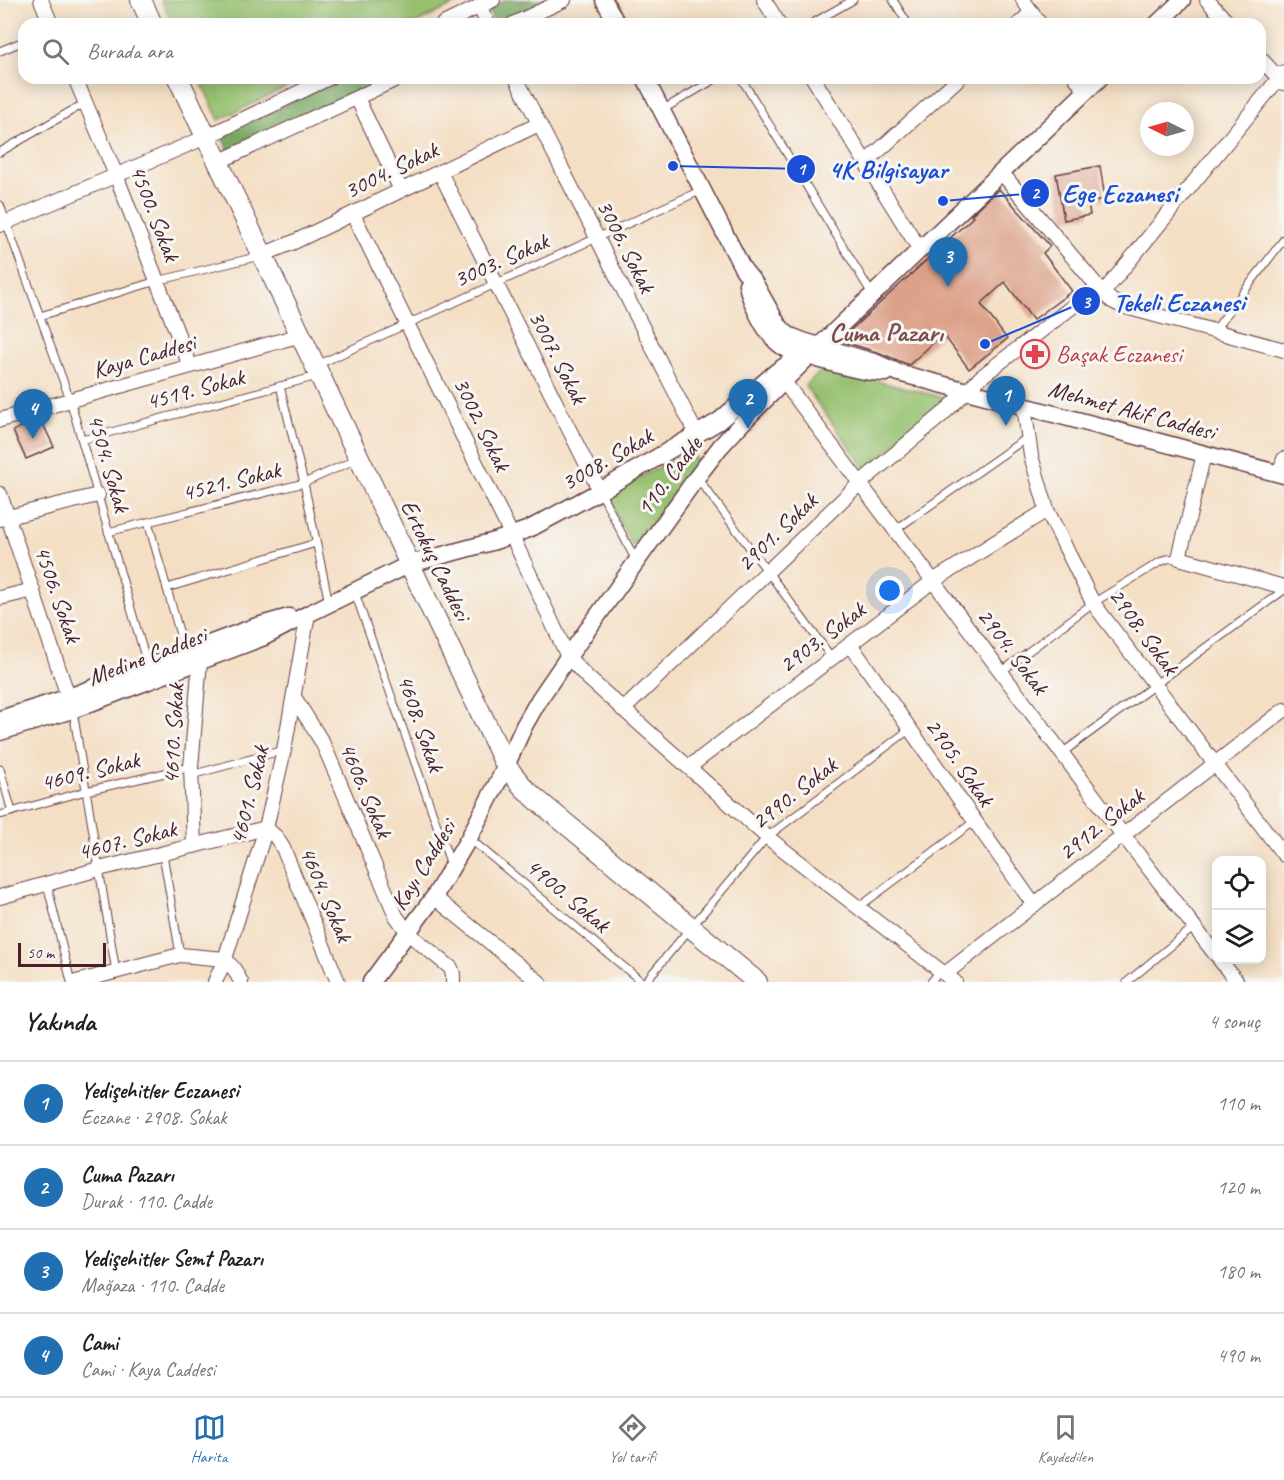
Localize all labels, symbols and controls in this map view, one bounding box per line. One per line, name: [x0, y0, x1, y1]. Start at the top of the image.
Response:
search box: [18, 18, 1266, 84]
icon: search: [39, 35, 72, 68]
text: Burada ara: [87, 37, 173, 65]
north arrow: [1140, 102, 1194, 156]
street label: 3004. Sokak: [339, 133, 445, 206]
callout: 4K Bilgisayar: [786, 147, 959, 191]
text: 4K Bilgisayar: [829, 153, 950, 186]
text: 1: [797, 158, 807, 180]
street label: 4500. Sokak: [123, 161, 188, 268]
callout: Ege Eczanesi: [1020, 171, 1190, 215]
text: Ege Eczanesi: [1062, 177, 1182, 210]
text: 2: [1031, 182, 1041, 204]
street label: 3006. Sokak: [590, 194, 663, 300]
street label: 3003. Sokak: [449, 225, 555, 294]
pin: 3: [928, 238, 968, 287]
callout: Tekeli Eczanesi: [1071, 279, 1256, 323]
text: Tekeli Eczanesi: [1113, 286, 1248, 319]
text: 3: [1082, 291, 1092, 313]
street label: 3007. Sokak: [522, 305, 595, 411]
district label: Cuma Pazarı: [829, 315, 945, 349]
street label: Kaya Caddesi: [89, 326, 201, 385]
pharmacy icon: Başak Eczanesi: [1019, 338, 1051, 370]
place label: Başak Eczanesi: [1056, 339, 1184, 369]
street label: 4519. Sokak: [142, 361, 250, 417]
street label: 3002. Sokak: [446, 372, 519, 478]
street label: Mehmet Akif Caddesi: [1045, 373, 1222, 448]
pin: 1: [986, 376, 1026, 426]
pin: 2: [728, 380, 768, 429]
pin: 4: [14, 390, 52, 439]
street label: 4504. Sokak: [81, 410, 138, 518]
street label: 3008. Sokak: [556, 420, 660, 497]
street label: 110. Cadde: [630, 429, 710, 522]
street label: 4521. Sokak: [178, 454, 286, 508]
street label: 2901. Sokak: [730, 485, 825, 578]
street label: Ertokuş Caddesi: [394, 495, 480, 628]
street label: 4506. Sokak: [27, 541, 89, 649]
your location: [875, 576, 904, 605]
street label: 2908. Sokak: [1102, 581, 1187, 682]
street label: 2903. Sokak: [773, 593, 873, 679]
street label: 2904. Sokak: [971, 602, 1057, 702]
street label: Medine Caddesi: [83, 618, 214, 692]
street label: 4608. Sokak: [390, 670, 452, 778]
street label: 4610. Sokak: [155, 681, 191, 785]
street label: 2905. Sokak: [919, 712, 1002, 814]
street label: 4606. Sokak: [332, 738, 400, 844]
street label: 4601. Sokak: [222, 740, 276, 848]
street label: 4609. Sokak: [37, 744, 145, 798]
street label: 2990. Sokak: [745, 749, 845, 836]
street label: 2912. Sokak: [1052, 780, 1152, 867]
street label: Kayı Caddesi: [384, 811, 464, 916]
street label: 4607. Sokak: [74, 813, 182, 867]
street label: 4604. Sokak: [292, 842, 360, 948]
street label: 4900. Sokak: [520, 851, 618, 940]
map controls: [1212, 856, 1266, 964]
button: locate: [1212, 856, 1266, 910]
button: layers: [1212, 910, 1266, 964]
scale bar: [18, 940, 106, 968]
text: 50 m: [27, 943, 54, 963]
text: Yakında: [24, 1005, 95, 1038]
text: 4 sonuç: [1209, 1009, 1260, 1034]
text: Yedişehitler Eczanesi: [81, 1077, 239, 1105]
text: 1: [39, 1091, 48, 1116]
text: 110 m: [1217, 1091, 1260, 1116]
text: Eczane · 2908. Sokak: [81, 1105, 227, 1130]
text: Cuma Pazarı: [81, 1161, 174, 1189]
text: 2: [39, 1175, 48, 1200]
text: 120 m: [1217, 1175, 1260, 1200]
text: Durak · 110. Cadde: [81, 1189, 212, 1214]
text: Yedişehitler Semt Pazarı: [81, 1245, 263, 1273]
text: 3: [39, 1259, 48, 1284]
text: 180 m: [1217, 1259, 1260, 1284]
text: Mağaza · 110. Cadde: [81, 1273, 224, 1298]
text: Cami: [81, 1329, 118, 1357]
text: 4: [39, 1343, 48, 1368]
text: 490 m: [1217, 1343, 1260, 1368]
text: Cami · Kaya Caddesi: [81, 1357, 215, 1382]
tab: Harita: [191, 1411, 227, 1467]
tab: Yol tarifi: [609, 1411, 656, 1467]
tab: Kaydedilen: [1038, 1411, 1093, 1467]

